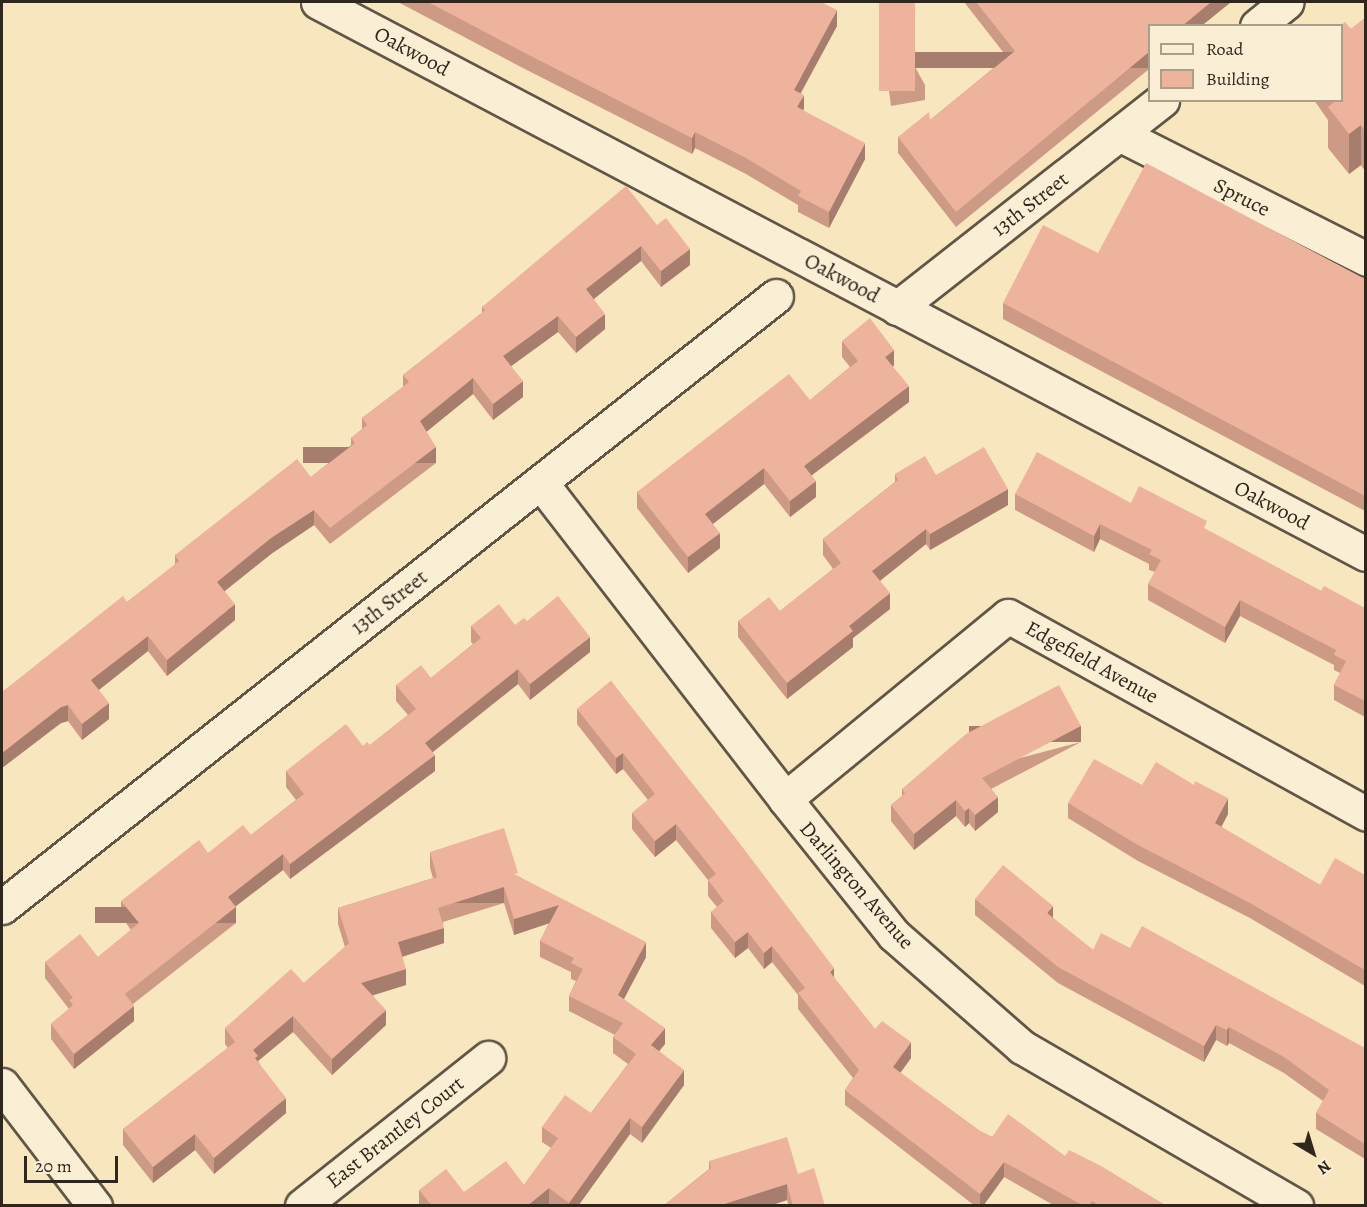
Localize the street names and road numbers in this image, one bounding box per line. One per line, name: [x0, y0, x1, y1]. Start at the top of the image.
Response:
street label: Oakwood: [370, 21, 454, 81]
street label: 13th Street: [987, 166, 1073, 242]
street label: Spruce: [1210, 172, 1274, 222]
street label: Oakwood: [800, 248, 884, 308]
street label: Oakwood: [1230, 475, 1314, 535]
street label: 13th Street: [346, 564, 432, 640]
street label: Edgefield Avenue: [1021, 615, 1163, 709]
street label: Darlington Avenue: [795, 816, 919, 954]
street label: East Brantley Court: [321, 1071, 469, 1193]

